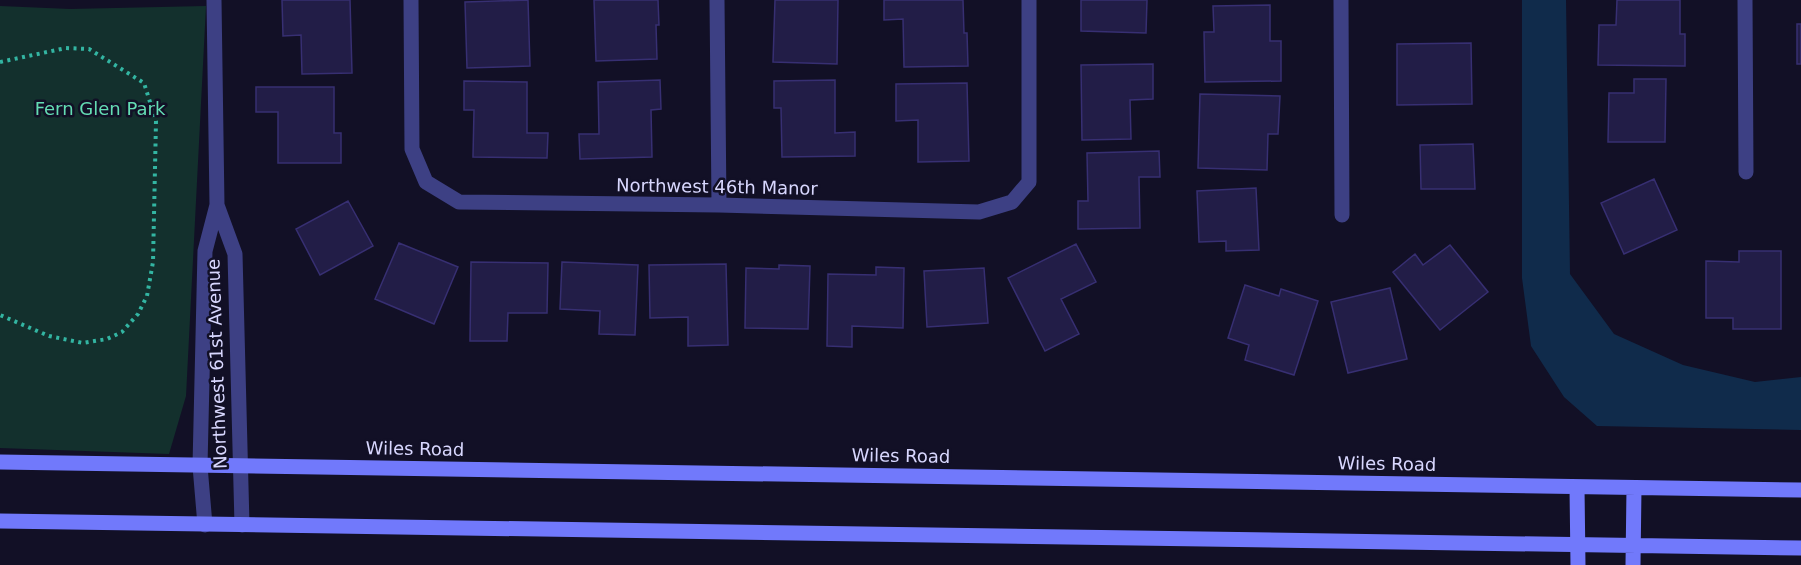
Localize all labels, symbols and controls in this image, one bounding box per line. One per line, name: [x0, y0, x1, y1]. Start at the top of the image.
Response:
park label: Fern Glen Park: [35, 98, 166, 119]
street label: Northwest 46th Manor: [616, 174, 819, 199]
street label: Northwest 61st Avenue: [202, 259, 231, 469]
street label: Wiles Road: [365, 437, 465, 460]
street label: Wiles Road: [851, 444, 951, 467]
street label: Wiles Road: [1337, 452, 1437, 475]

